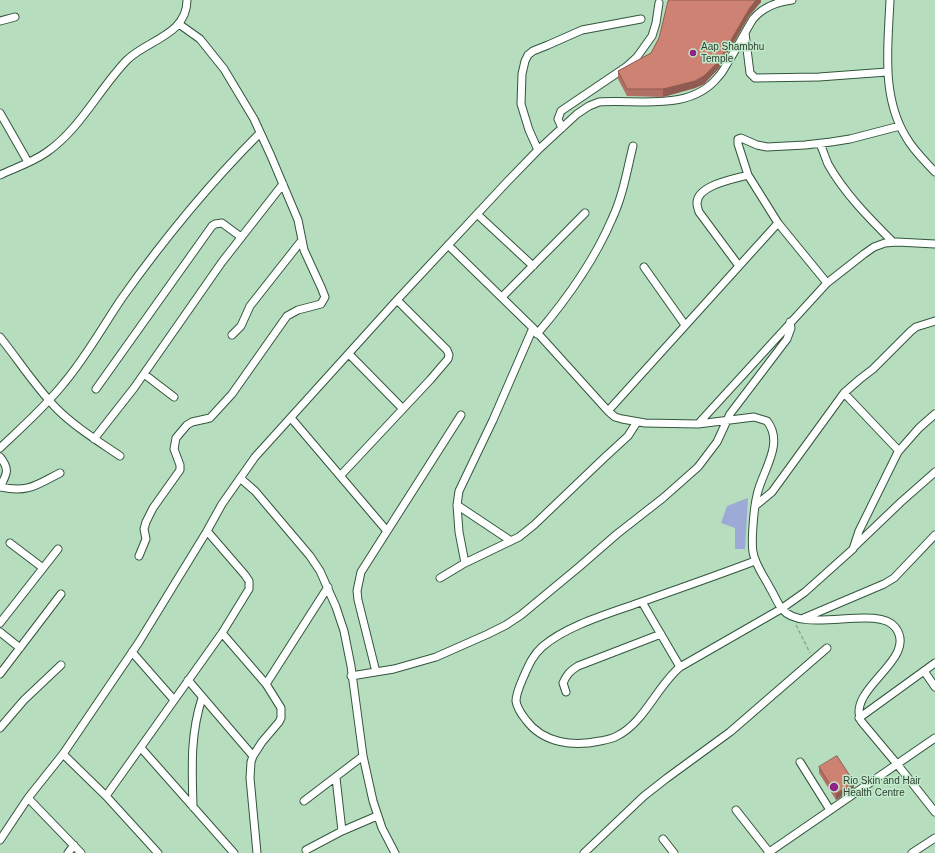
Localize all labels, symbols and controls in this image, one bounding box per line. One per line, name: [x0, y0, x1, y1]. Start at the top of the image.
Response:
place label: Aap Shambhu Temple: [701, 41, 764, 64]
marker: Aap Shambhu Temple: [688, 48, 698, 58]
place label: Rio Skin and Hair Health Centre: [843, 775, 921, 798]
marker: Rio Skin and Hair Health Centre: [828, 781, 840, 793]

